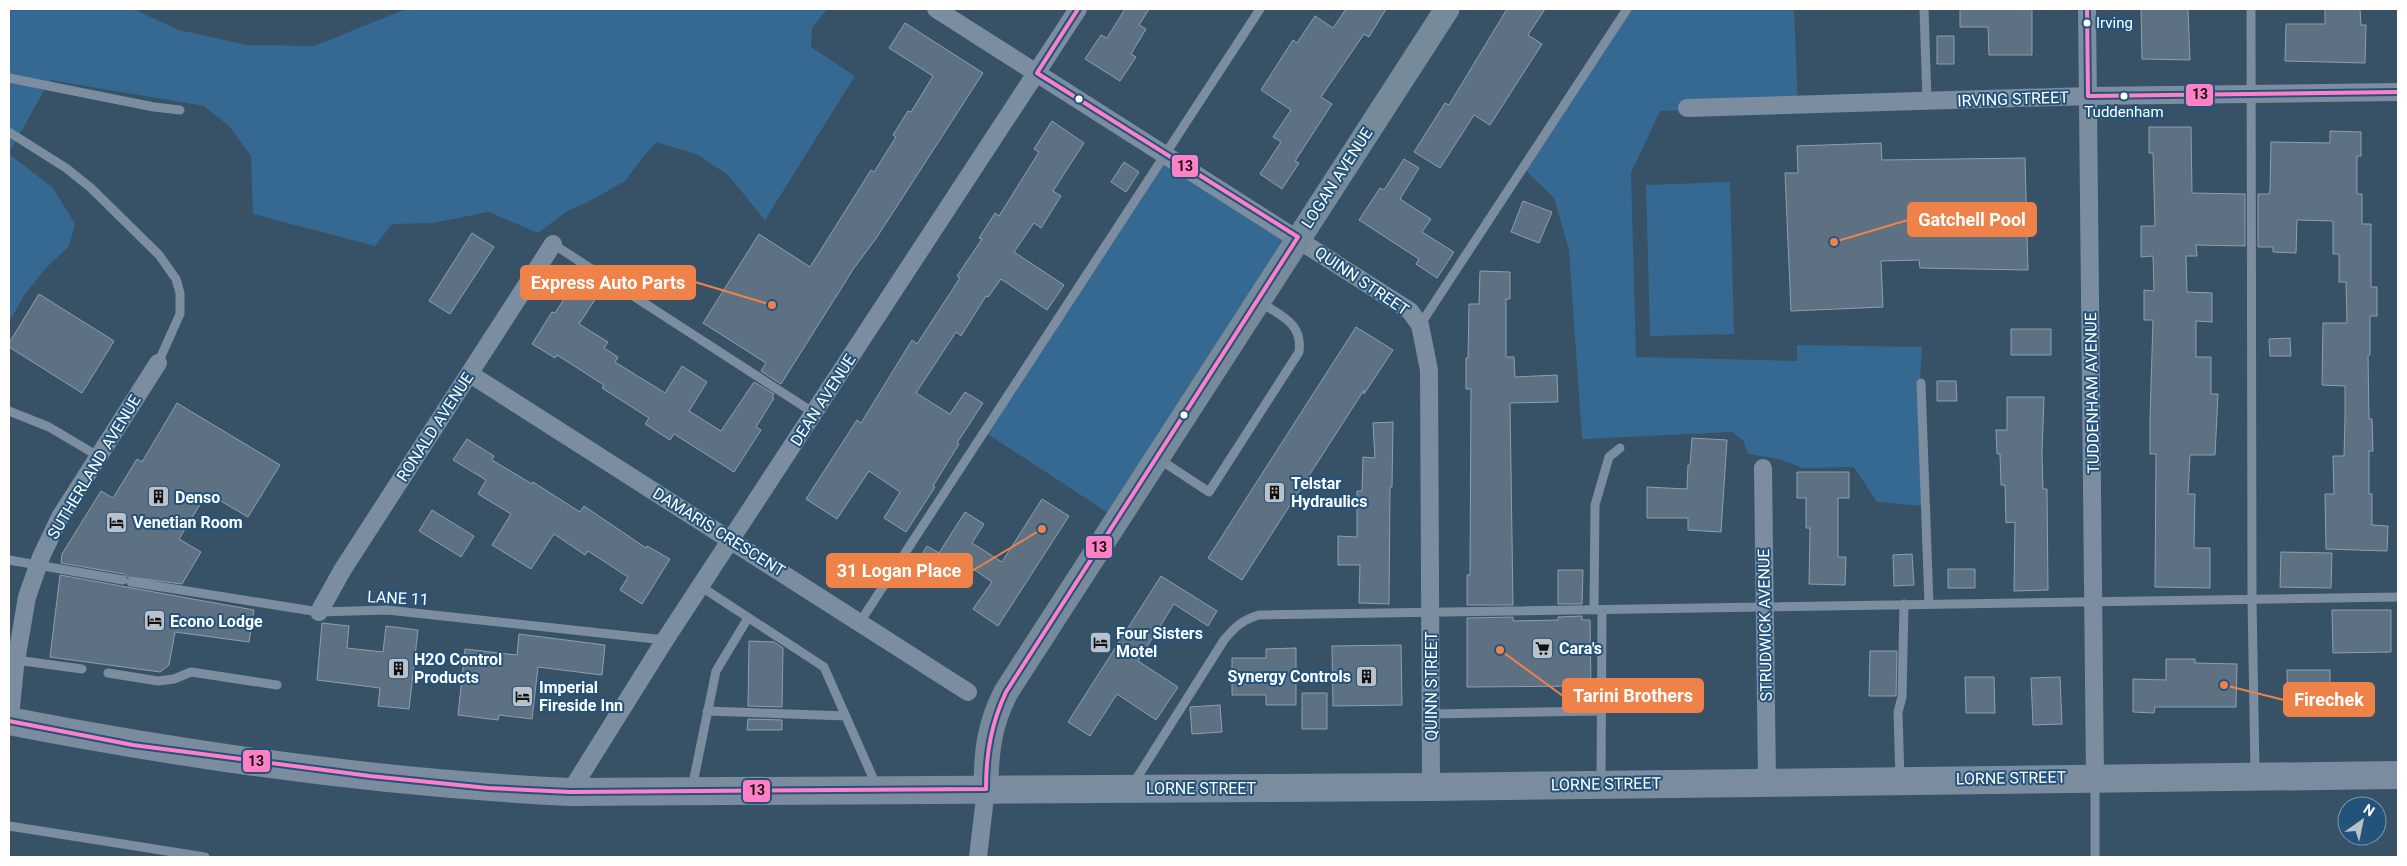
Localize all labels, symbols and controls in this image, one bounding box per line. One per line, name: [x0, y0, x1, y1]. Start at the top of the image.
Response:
place label: Irving: [2096, 14, 2133, 32]
marker: Irving: [2082, 18, 2092, 28]
line badge: 13: [2185, 83, 2214, 107]
text: 13: [2192, 86, 2208, 102]
street label: IRVING STREET: [1957, 88, 2070, 110]
marker: Tuddenham: [2119, 91, 2129, 101]
unlabelled marker: [1074, 94, 1084, 104]
place label: Tuddenham: [2084, 103, 2164, 121]
street label: LOGAN AVENUE: [1298, 124, 1376, 232]
line badge: 13: [1171, 154, 1199, 178]
text: 13: [1177, 158, 1193, 174]
callout: Gatchell Pool: [1908, 203, 2036, 236]
text: Gatchell Pool: [1918, 209, 2026, 230]
street label: QUINN STREET: [1311, 243, 1413, 320]
callout: Express Auto Parts: [521, 266, 695, 299]
text: Express Auto Parts: [531, 272, 685, 293]
street label: TUDDENHAM AVENUE: [2081, 312, 2103, 474]
street label: DEAN AVENUE: [786, 351, 860, 449]
street label: RONALD AVENUE: [393, 369, 477, 485]
street label: SUTHERLAND AVENUE: [43, 391, 145, 543]
unlabelled marker: [1179, 410, 1189, 420]
place label: Telstar Hydraulics: [1291, 474, 1367, 511]
building icon: Telstar Hydraulics: [1263, 480, 1287, 504]
street label: DAMARIS CRESCENT: [649, 484, 789, 581]
building icon: Denso: [147, 485, 171, 509]
place label: Denso: [175, 488, 220, 507]
hotel icon: Venetian Room: [105, 510, 129, 534]
place label: Venetian Room: [133, 513, 243, 532]
line badge: 13: [1085, 535, 1113, 559]
text: 13: [1091, 539, 1107, 555]
street label: STRUDWICK AVENUE: [1754, 549, 1776, 701]
callout: 31 Logan Place: [827, 554, 972, 587]
text: 31 Logan Place: [837, 560, 962, 581]
street label: LANE 11: [367, 587, 429, 609]
hotel icon: Econo Lodge: [142, 609, 166, 633]
place label: Econo Lodge: [170, 612, 263, 631]
place label: Four Sisters Motel: [1116, 624, 1203, 661]
hotel icon: Four Sisters Motel: [1088, 630, 1112, 654]
street label: QUINN STREET: [1422, 631, 1441, 741]
supermarket icon: Cara's: [1531, 636, 1555, 660]
place label: Cara's: [1559, 639, 1602, 658]
place label: H2O Control Products: [414, 650, 502, 687]
building icon: H2O Control Products: [386, 656, 410, 680]
building icon: Synergy Controls: [1355, 664, 1379, 688]
place label: Synergy Controls: [1228, 667, 1351, 686]
place label: Imperial Fireside Inn: [539, 678, 623, 715]
callout: Tarini Brothers: [1563, 679, 1703, 712]
callout: Firechek: [2284, 683, 2374, 716]
hotel icon: Imperial Fireside Inn: [511, 684, 535, 708]
text: Tarini Brothers: [1573, 685, 1693, 706]
text: Firechek: [2294, 689, 2364, 710]
line badge: 13: [242, 749, 271, 773]
text: 13: [248, 753, 264, 769]
street label: LORNE STREET: [1956, 768, 2067, 788]
street label: LORNE STREET: [1551, 774, 1662, 794]
line badge: 13: [742, 779, 771, 803]
street label: LORNE STREET: [1146, 779, 1257, 798]
text: 13: [749, 782, 765, 798]
north arrow: [2337, 796, 2387, 846]
text: N: [2361, 801, 2378, 820]

